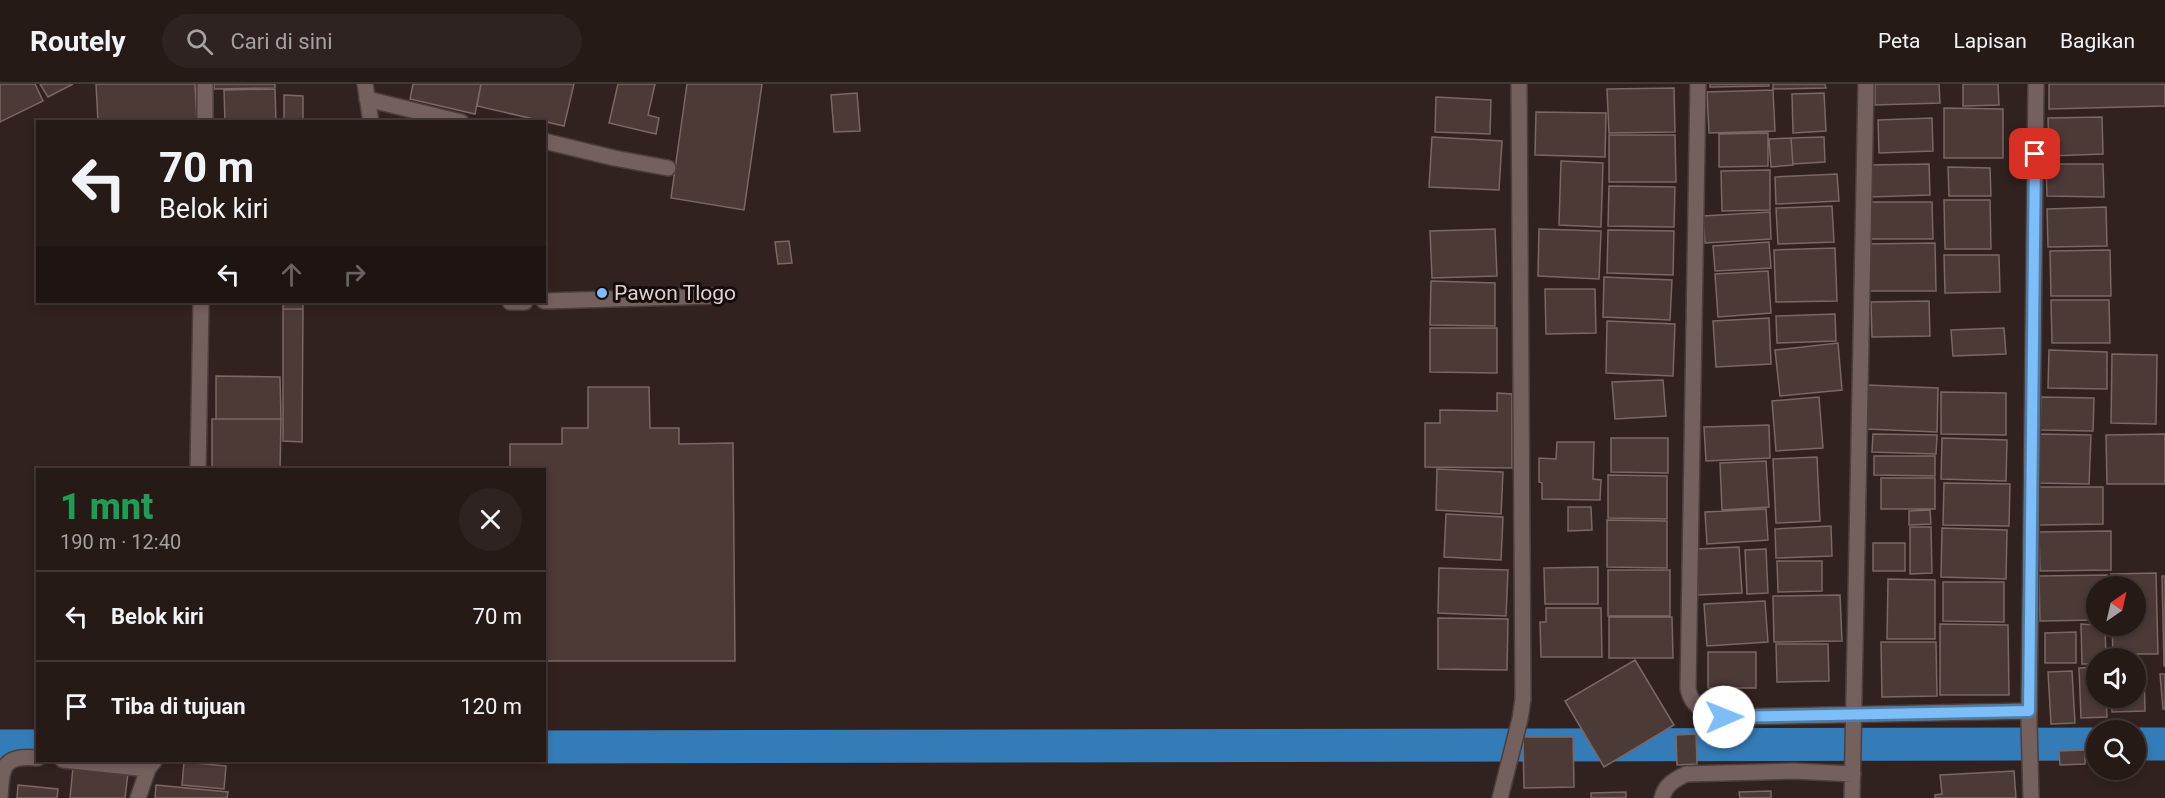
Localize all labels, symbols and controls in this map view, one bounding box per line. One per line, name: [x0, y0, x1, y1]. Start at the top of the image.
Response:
search box: [162, 14, 582, 68]
text: Routely: [30, 25, 126, 58]
icon: search: [183, 25, 216, 58]
text: Cari di sini: [231, 29, 333, 54]
text: Peta: [1878, 29, 1920, 53]
text: Lapisan: [1953, 29, 2027, 53]
text: Bagikan: [2060, 29, 2135, 53]
pin: [2009, 128, 2060, 179]
icon: arrive: [2018, 137, 2051, 170]
text: 70 m: [159, 143, 254, 192]
icon: left: [60, 144, 138, 222]
text: Belok kiri: [159, 193, 268, 225]
icon: left: [212, 258, 245, 291]
icon: ahead: [275, 258, 308, 291]
icon: right: [338, 258, 371, 291]
place label: Pawon Tlogo: [614, 281, 736, 305]
marker: Pawon Tlogo: [595, 286, 609, 300]
text: 1 mnt: [60, 486, 153, 528]
button: close: [459, 488, 522, 551]
text: 190 m · 12:40: [60, 530, 181, 554]
north arrow: [2086, 576, 2146, 636]
map controls: [2086, 576, 2146, 780]
icon: left: [60, 600, 93, 633]
text: Belok kiri: [111, 604, 204, 629]
text: 70 m: [473, 604, 522, 629]
button: sound: [2086, 648, 2146, 708]
position arrow: [1692, 685, 1756, 749]
icon: arrive: [60, 690, 93, 723]
text: Tiba di tujuan: [111, 694, 246, 719]
text: 120 m: [460, 694, 522, 719]
button: search: [2086, 720, 2146, 780]

